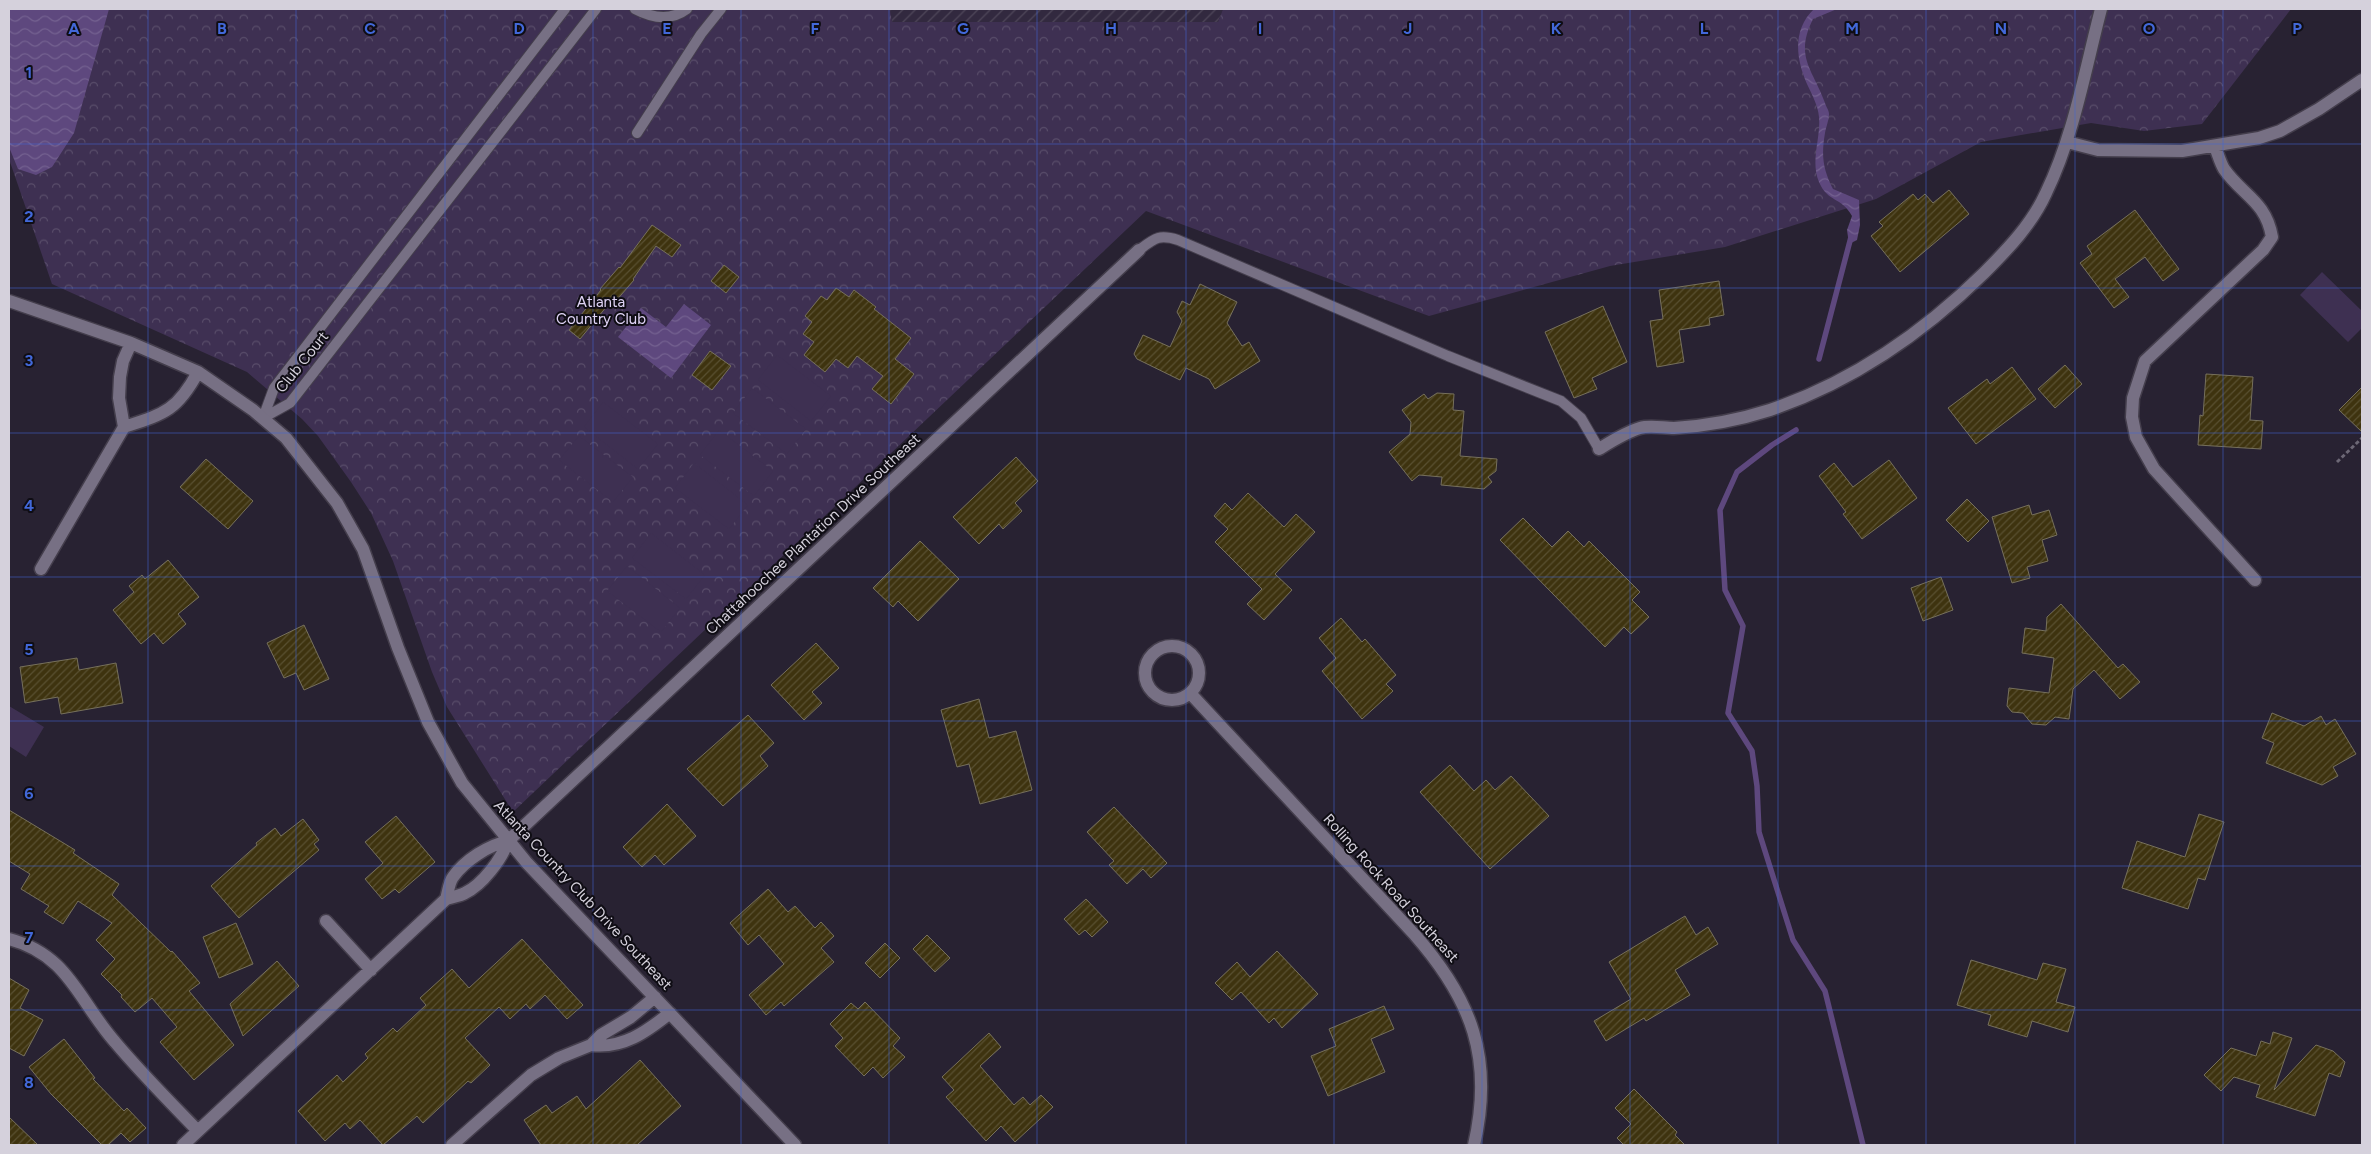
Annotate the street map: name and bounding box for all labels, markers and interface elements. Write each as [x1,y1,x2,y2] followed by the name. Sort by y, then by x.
[68,19,80,38] text: A
[217,19,227,38] text: B
[364,19,376,38] text: C
[513,19,525,38] text: D
[662,19,672,38] text: E
[811,19,820,38] text: F
[957,19,969,38] text: G
[1105,19,1117,38] text: H
[1258,19,1262,38] text: I
[1404,19,1412,38] text: J
[1551,19,1562,38] text: K
[1700,19,1709,38] text: L
[1845,19,1859,38] text: M
[1995,19,2007,38] text: N
[2143,19,2156,38] text: O
[2292,19,2302,38] text: P
[26,63,32,82] text: 1
[24,207,34,226] text: 2
[556,293,646,328] park label: Atlanta Country Club
[272,327,332,396] street label: Club Court
[25,351,34,370] text: 3
[702,429,924,638] street label: Chattahoochee Plantation Drive Southeast
[24,496,34,515] text: 4
[24,640,34,659] text: 5
[24,784,34,803] text: 6
[490,796,676,994] street label: Atlanta Country Club Drive Southeast
[1320,810,1463,966] street label: Rolling Rock Road Southeast
[25,928,34,947] text: 7
[24,1073,34,1092] text: 8

